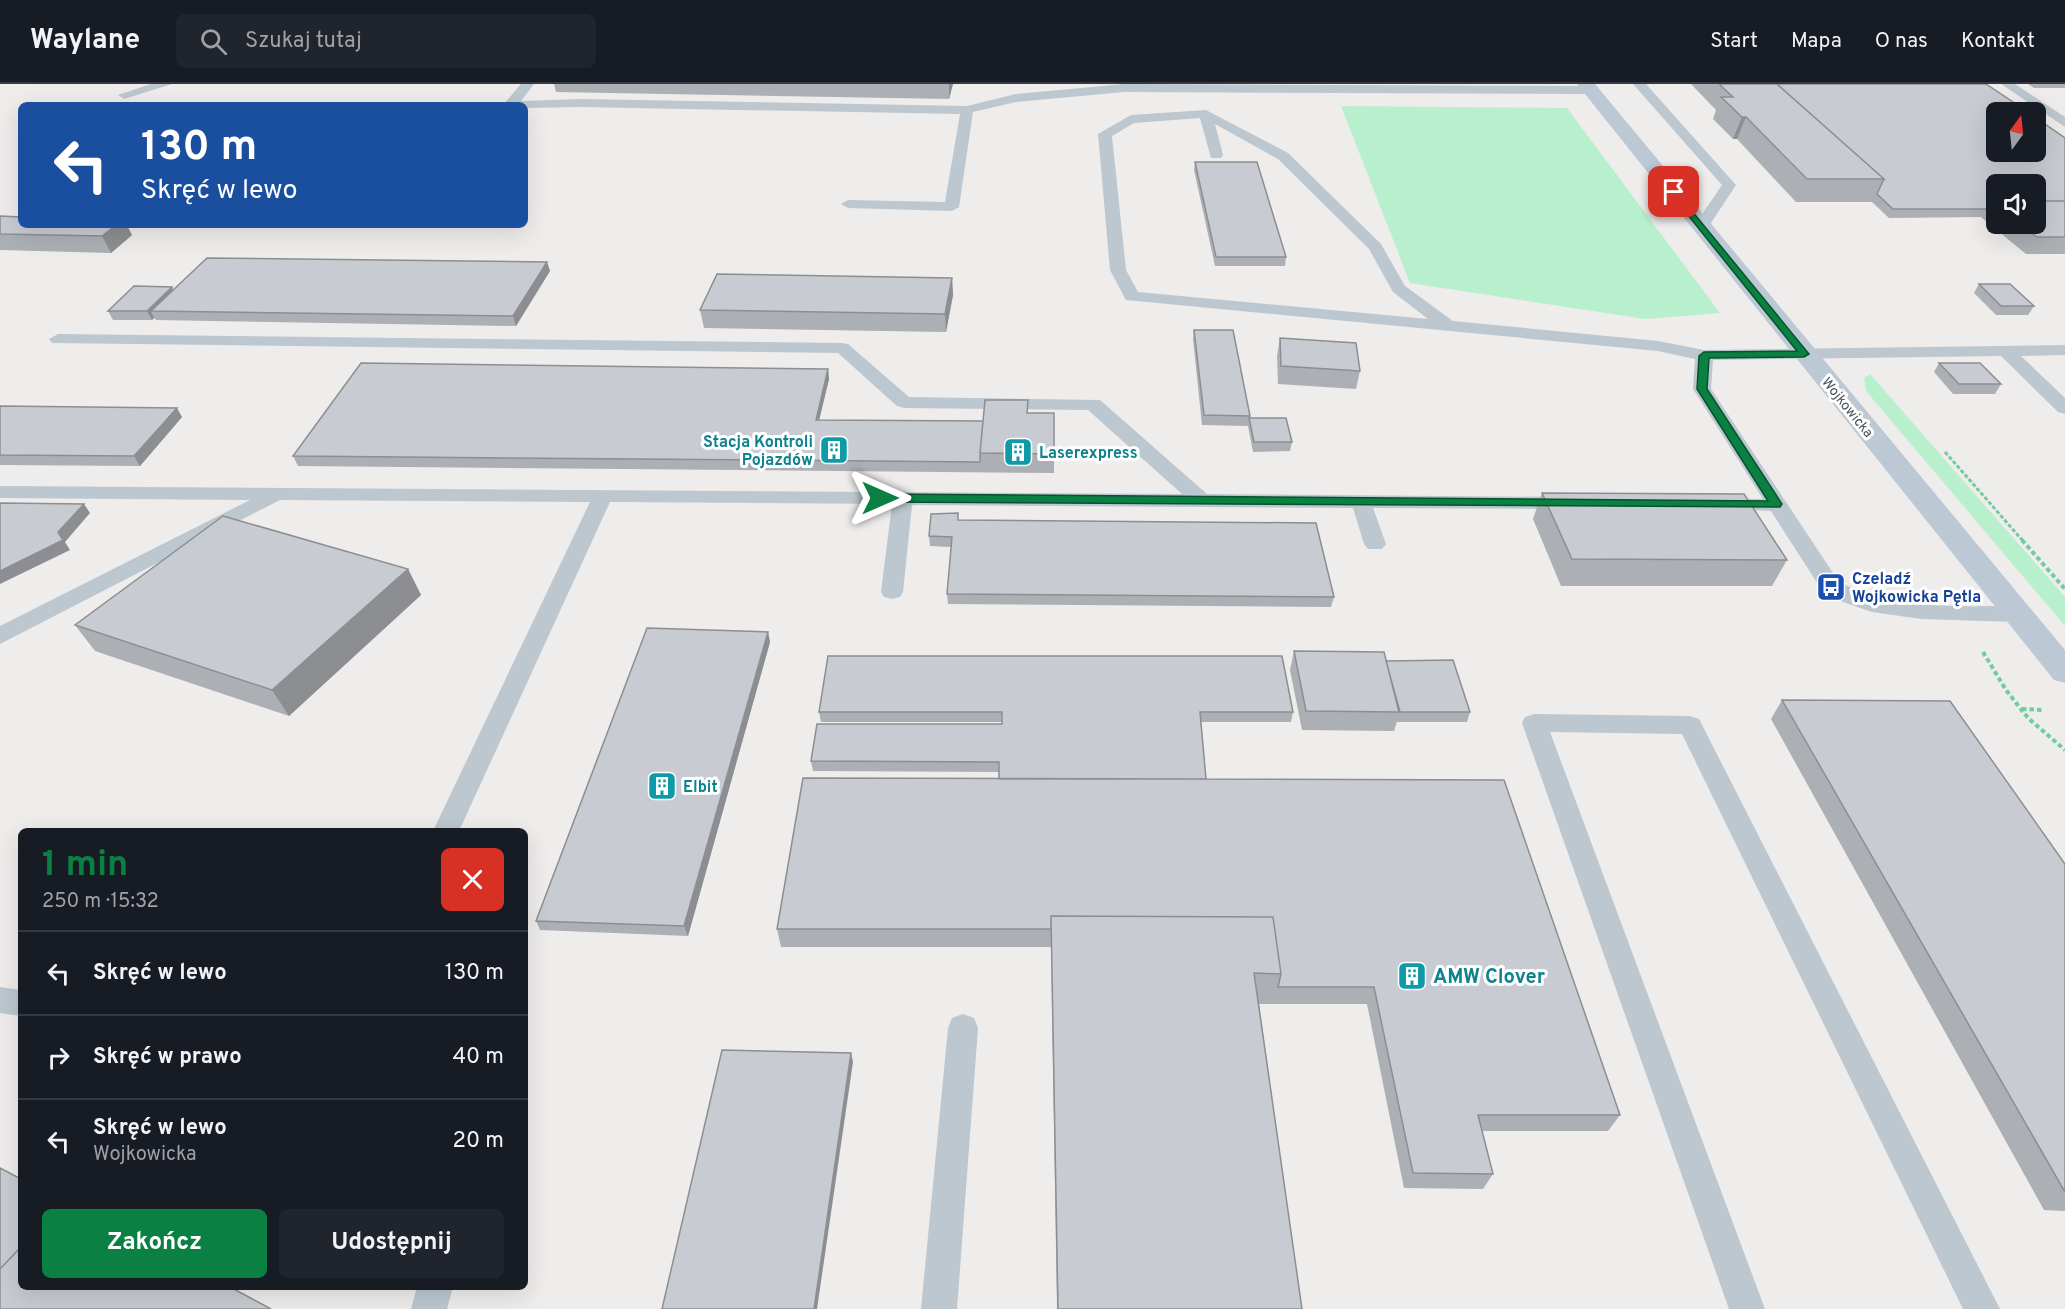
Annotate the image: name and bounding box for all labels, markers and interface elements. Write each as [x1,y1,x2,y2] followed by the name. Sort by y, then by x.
[176,14,596,68] search box
[30,23,140,59] text: Waylane
[197,25,230,58] icon: search
[245,28,362,55] text: Szukaj tutaj
[1710,28,1758,55] text: Start
[1791,28,1842,55] text: Mapa
[1875,28,1928,55] text: O nas
[1961,28,2035,55] text: Kontakt
[1986,102,2046,162] north arrow
[1986,102,2046,234] map controls
[141,122,257,175] text: 130 m
[42,126,120,204] icon: left
[1648,166,1699,217] pin
[141,174,297,208] text: Skręć w lewo
[1986,174,2046,234] button: sound
[1657,175,1690,208] icon: arrive
[1817,374,1876,441] street label: Wojkowicka
[703,433,813,471] place label: Stacja Kontroli Pojazdów
[818,434,850,466] building icon: Stacja Kontroli Pojazdów
[1002,436,1034,468] building icon: Laserexpress
[1039,444,1138,464] place label: Laserexpress
[848,466,912,530] position arrow
[1852,570,1981,608] place label: Czeladź Wojkowicka Pętla
[1815,571,1847,603] bus stop icon: Czeladź Wojkowicka Pętla
[646,770,678,802] building icon: Elbit
[683,778,718,798] place label: Elbit
[42,843,128,889] text: 1 min
[441,848,504,911] button: close
[42,889,159,915] text: 250 m · 15:32
[42,957,75,990] icon: left
[93,960,227,987] text: Skręć w lewo
[445,960,504,987] text: 130 m
[1396,960,1428,992] building icon: AMW Clover
[1433,965,1546,991] place label: AMW Clover
[42,1041,75,1074] icon: right
[93,1044,242,1071] text: Skręć w prawo
[452,1044,504,1071] text: 40 m
[93,1115,227,1142] text: Skręć w lewo
[42,1125,75,1158] icon: left
[453,1128,504,1155] text: 20 m
[93,1142,197,1168] text: Wojkowicka
[42,1209,267,1278] button: Zakończ
[279,1209,504,1278] button: Udostępnij

